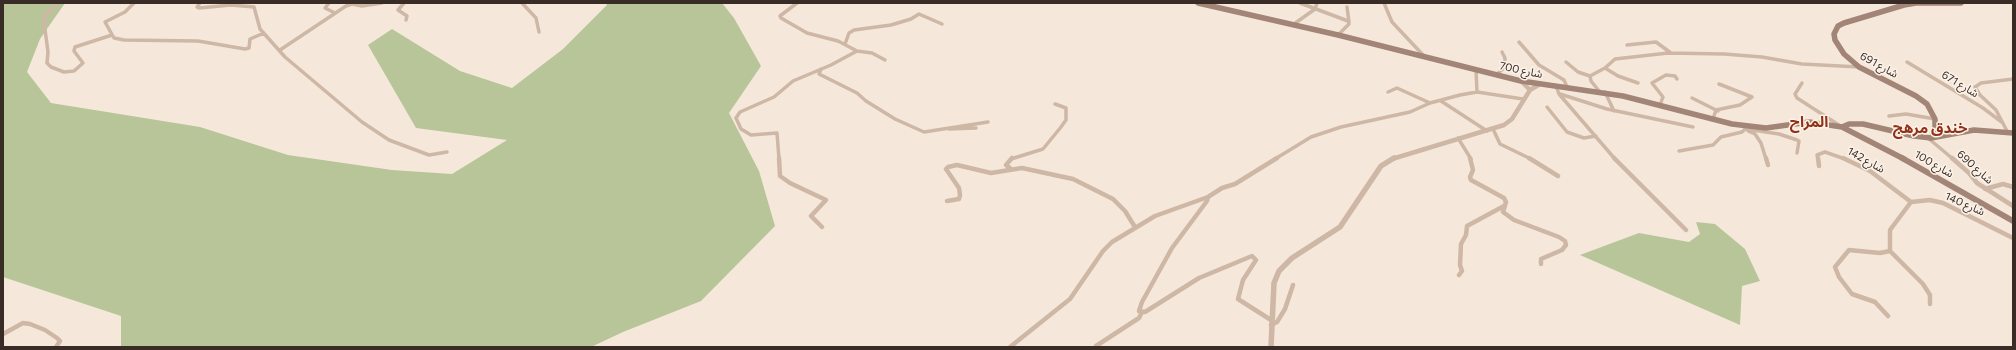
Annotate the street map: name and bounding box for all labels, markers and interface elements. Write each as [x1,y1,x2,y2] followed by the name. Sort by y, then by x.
[1858,49,1900,81] street label: شارع 691
[1498,59,1544,81] street label: شارع 700
[1939,68,1981,100] street label: شارع 671
[1790,113,1828,131] district label: المراح
[1893,119,1967,137] district label: خندق مرهج
[1845,144,1887,176] street label: شارع 142
[1954,147,1996,187] street label: شارع 690
[1912,148,1956,180] street label: شارع 100
[1943,189,1987,219] street label: شارع 140

